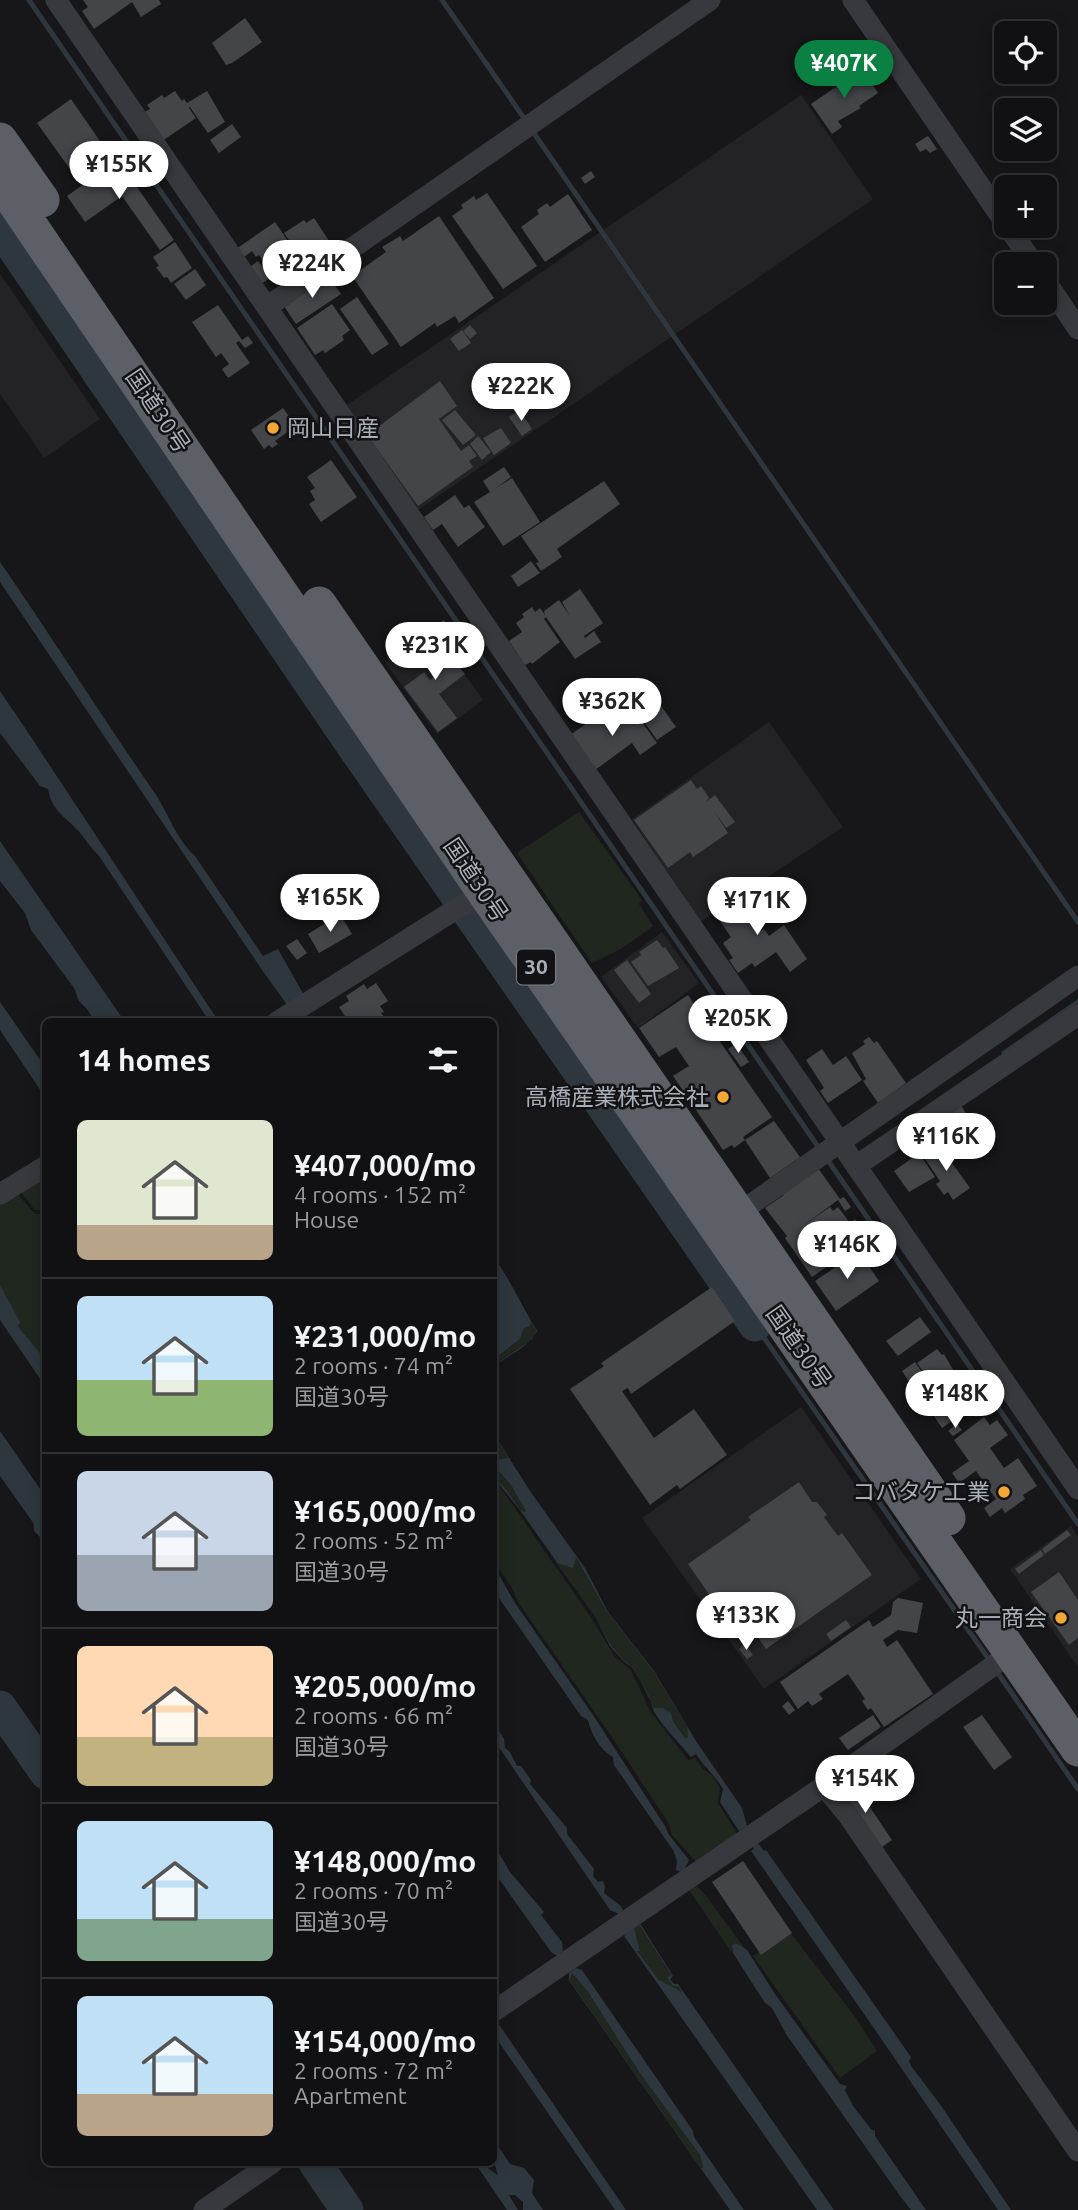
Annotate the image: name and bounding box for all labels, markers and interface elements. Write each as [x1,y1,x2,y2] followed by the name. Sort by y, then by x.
[994,21,1057,315] map controls
[994,21,1057,84] button: locate
[795,41,893,100] pin: ¥407K
[810,50,878,75] text: ¥407K
[994,98,1057,161] button: layers
[70,142,168,201] pin: ¥155K
[85,151,153,176] text: ¥155K
[994,175,1057,238] button: +
[263,240,361,300] pin: ¥224K
[278,250,346,275] text: ¥224K
[994,252,1057,315] button: −
[122,364,195,457] street label: 国道30号
[472,364,570,423] pin: ¥222K
[487,373,555,398] text: ¥222K
[287,415,379,440] place label: 岡山日産
[265,420,281,436] marker: 岡山日産
[386,622,484,682] pin: ¥231K
[401,632,469,657] text: ¥231K
[563,678,661,738] pin: ¥362K
[578,688,646,713] text: ¥362K
[440,833,513,926] street label: 国道30号
[281,874,379,934] pin: ¥165K
[708,878,806,937] pin: ¥171K
[296,884,364,909] text: ¥165K
[723,887,791,912] text: ¥171K
[517,950,555,984] road number: 30
[689,996,787,1055] pin: ¥205K
[704,1005,772,1030] text: ¥205K
[424,1041,462,1079] icon: filters
[77,1043,211,1077] text: 14 homes
[525,1084,709,1109] place label: 高橋産業株式会社
[715,1089,731,1105] marker: 高橋産業株式会社
[897,1114,995,1173] pin: ¥116K
[912,1123,980,1148] text: ¥116K
[133,1148,217,1232] icon: home
[294,1148,476,1182] text: ¥407,000/mo
[294,1182,466,1207] text: 4 rooms · 152 m²
[294,1207,359,1232] text: House
[798,1222,896,1281] pin: ¥146K
[813,1231,881,1256] text: ¥146K
[762,1301,837,1393] street label: 国道30号
[294,1319,476,1353] text: ¥231,000/mo
[133,1324,217,1408] icon: home
[294,1353,453,1378] text: 2 rooms · 74 m²
[906,1370,1004,1430] pin: ¥148K
[921,1380,989,1405] text: ¥148K
[294,1384,389,1409] text: 国道30号
[852,1479,990,1504] place label: コバタケ工業
[996,1484,1012,1500] marker: コバタケ工業
[294,1494,476,1528] text: ¥165,000/mo
[133,1499,217,1583] icon: home
[294,1528,453,1553] text: 2 rooms · 52 m²
[294,1559,389,1584] text: 国道30号
[697,1592,795,1652] pin: ¥133K
[712,1602,780,1627] text: ¥133K
[955,1605,1047,1630] place label: 丸一商会
[1053,1610,1069,1626] marker: 丸一商会
[294,1669,476,1703] text: ¥205,000/mo
[133,1674,217,1758] icon: home
[294,1703,453,1728] text: 2 rooms · 66 m²
[294,1734,389,1759] text: 国道30号
[816,1756,914,1815] pin: ¥154K
[831,1765,899,1790] text: ¥154K
[294,1844,476,1878] text: ¥148,000/mo
[133,1849,217,1933] icon: home
[294,1878,453,1903] text: 2 rooms · 70 m²
[294,1909,389,1934] text: 国道30号
[133,2024,217,2108] icon: home
[294,2024,476,2058] text: ¥154,000/mo
[294,2058,453,2083] text: 2 rooms · 72 m²
[294,2083,407,2108] text: Apartment

